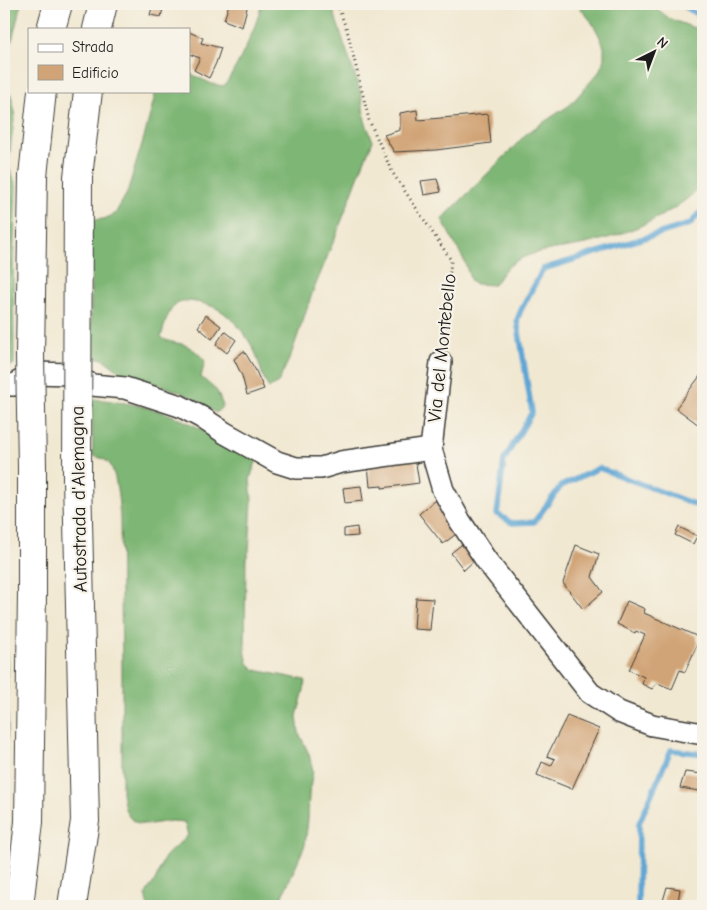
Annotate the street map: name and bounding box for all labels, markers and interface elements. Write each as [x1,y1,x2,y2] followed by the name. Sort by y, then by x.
[28,28,190,92] legend
[630,28,680,78] north arrow
[653,33,671,52] text: N
[72,38,114,56] text: Strada
[72,64,119,82] text: Edificio
[423,272,461,424] street label: Via del Montebello
[66,406,92,592] street label: Autostrada d'Alemagna

